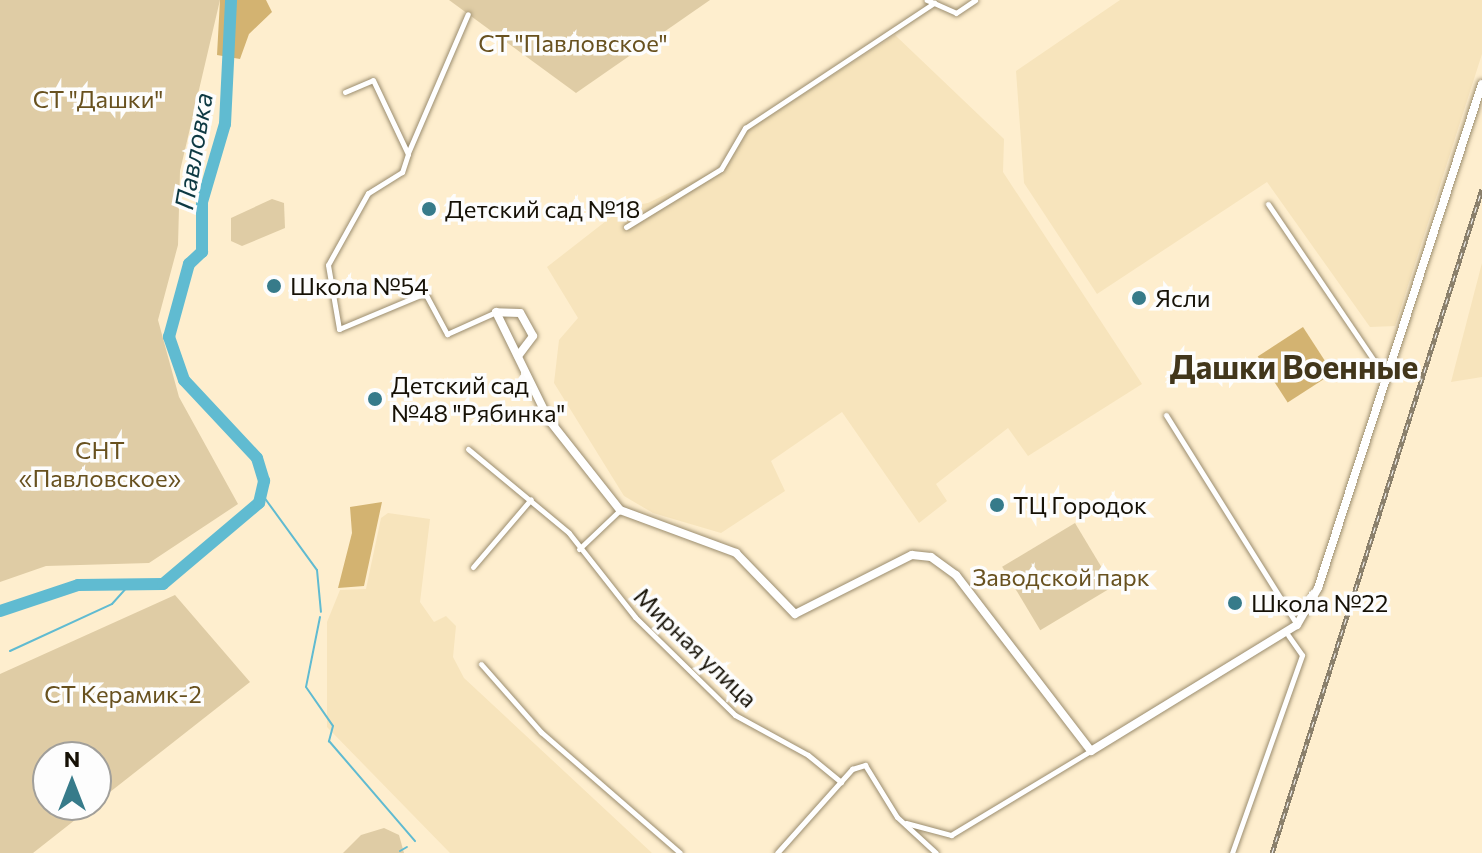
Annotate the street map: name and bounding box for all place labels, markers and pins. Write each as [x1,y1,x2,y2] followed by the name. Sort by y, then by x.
[445,195,640,223] place label: Детский сад №18
[420,200,438,218] marker: Детский сад №18
[290,272,429,300] place label: Школа №54
[265,277,283,295] marker: Школа №54
[1155,284,1211,312] place label: Ясли
[1130,289,1148,307] marker: Ясли
[391,371,565,427] place label: Детский сад №48 "Рябинка"
[366,390,384,408] marker: Детский сад №48 "Рябинка"
[1013,491,1147,519] place label: ТЦ Городок
[988,496,1006,514] marker: ТЦ Городок
[1251,589,1388,617] place label: Школа №22
[1226,594,1244,612] marker: Школа №22

